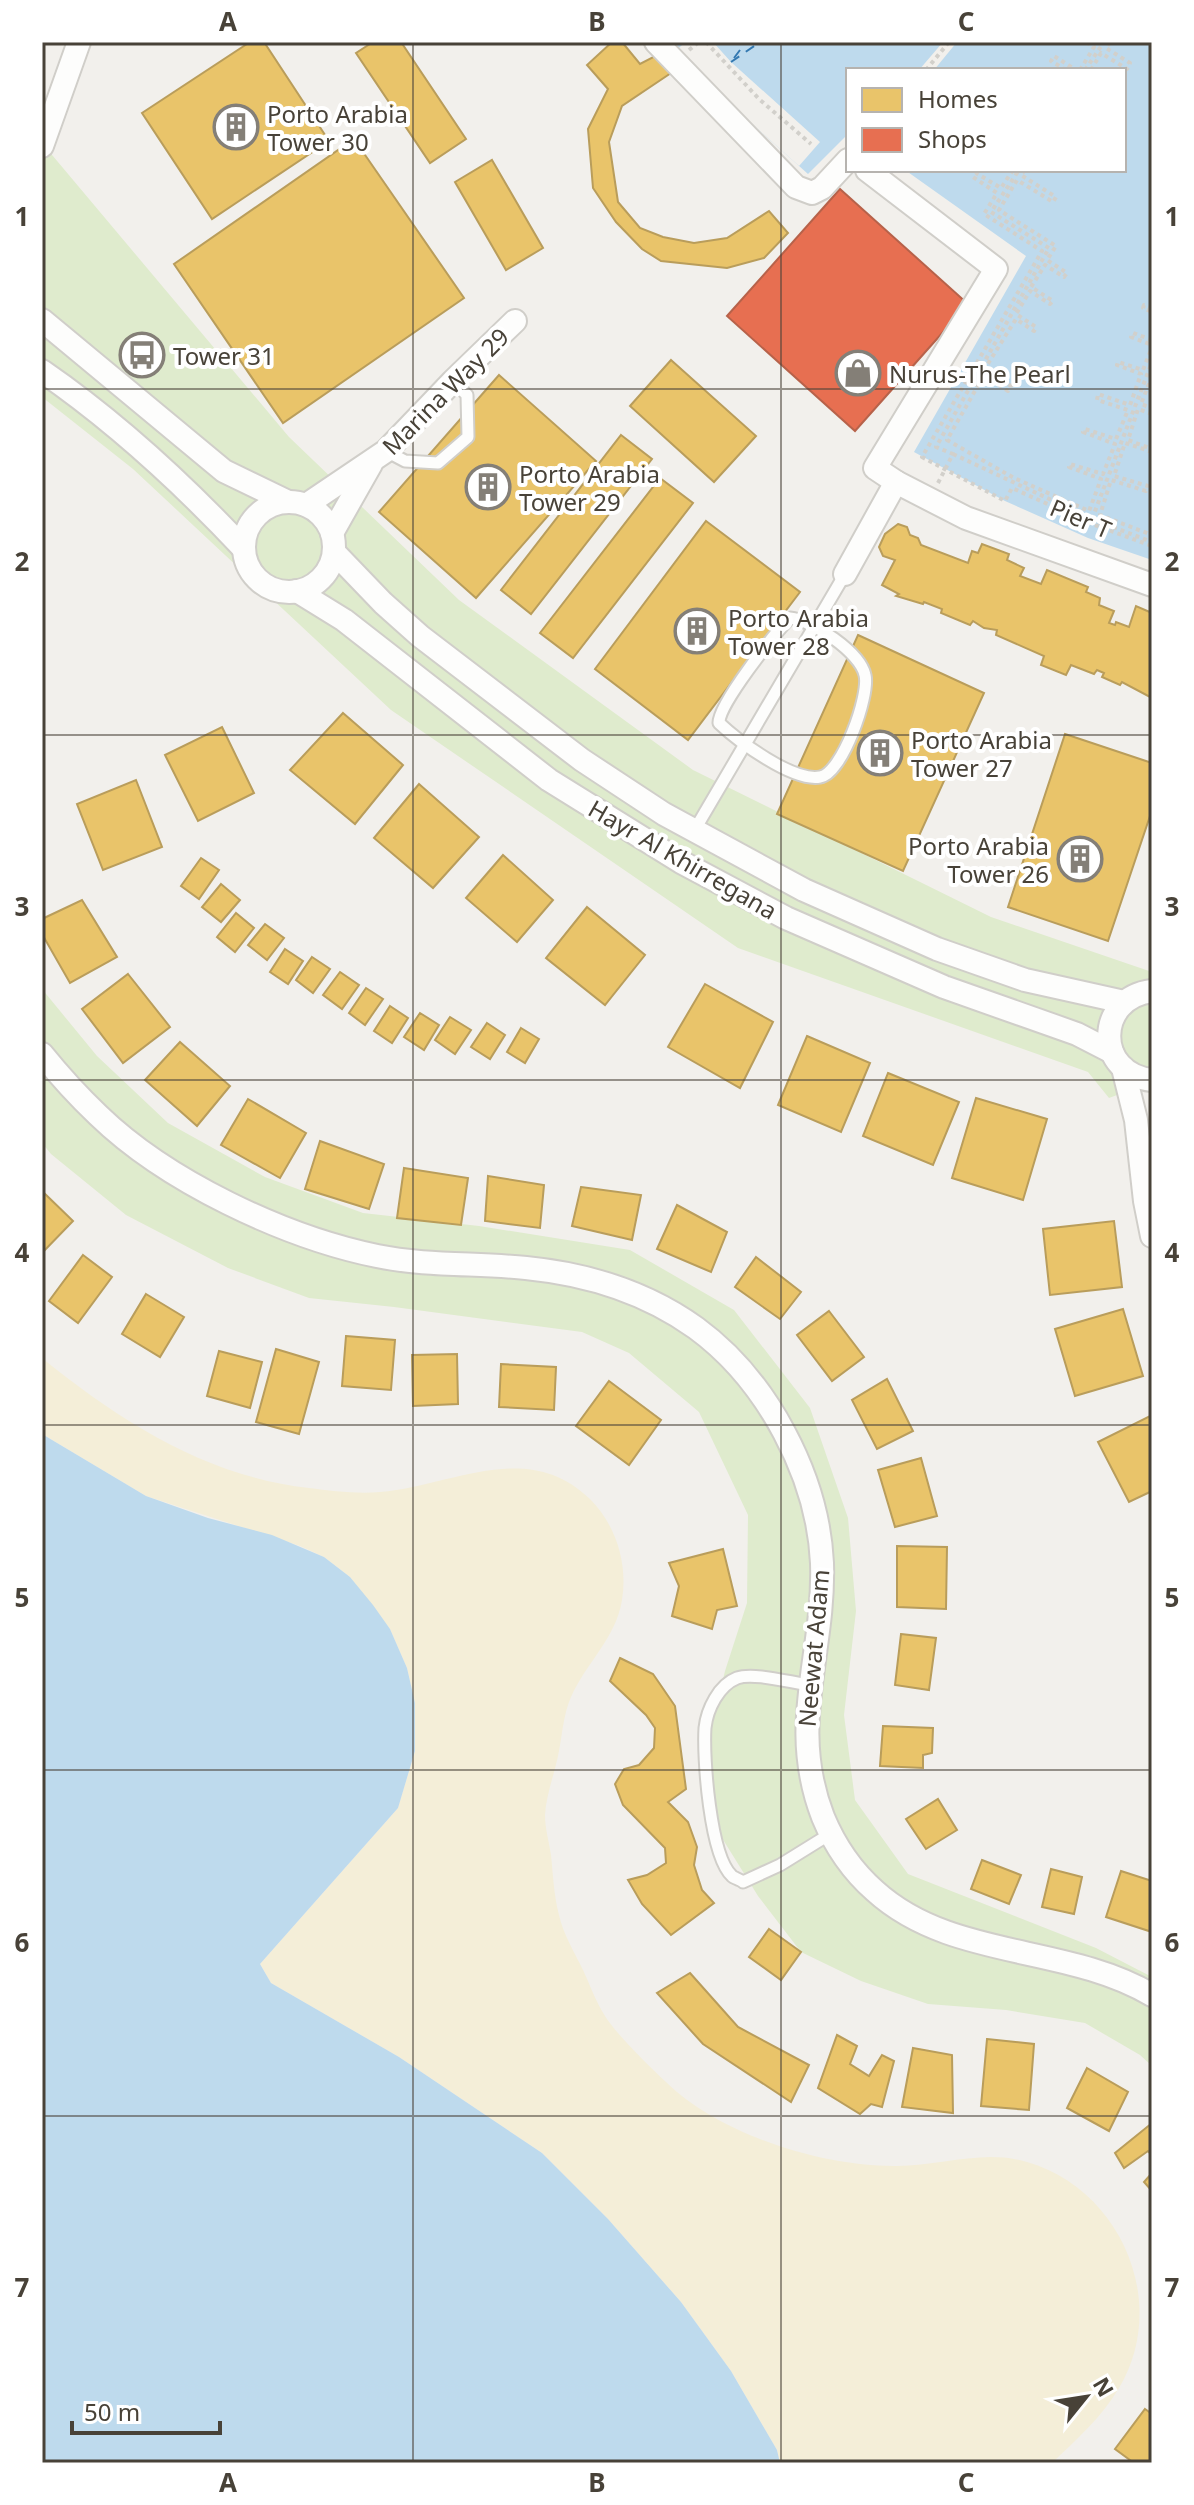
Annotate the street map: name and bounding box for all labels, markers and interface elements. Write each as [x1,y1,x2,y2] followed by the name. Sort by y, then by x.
[219,3,237,39] text: A
[588,3,606,39] text: B
[958,3,974,39] text: C
[846,68,1126,172] legend
[918,82,998,115] text: Homes
[267,97,408,158] place label: Porto Arabia Tower 30
[212,103,260,151] building icon: Porto Arabia Tower 30
[918,122,987,155] text: Shops
[15,198,29,234] text: 1
[1165,198,1179,234] text: 1
[374,320,516,462] street label: Marina Way 29
[118,331,166,379] bus stop icon: Tower 31
[173,339,275,372] place label: Tower 31
[834,349,882,397] shop icon: Nurus-The Pearl
[889,357,1071,390] place label: Nurus-The Pearl
[519,457,660,518] place label: Porto Arabia Tower 29
[464,463,512,511] building icon: Porto Arabia Tower 29
[1045,490,1117,546] street label: Pier T
[15,543,30,579] text: 2
[1165,543,1180,579] text: 2
[728,601,869,662] place label: Porto Arabia Tower 28
[673,607,721,655] building icon: Porto Arabia Tower 28
[911,723,1052,784] place label: Porto Arabia Tower 27
[856,729,904,777] building icon: Porto Arabia Tower 27
[583,792,783,926] street label: Hayr Al Khirregana
[908,829,1049,890] place label: Porto Arabia Tower 26
[1056,835,1104,883] building icon: Porto Arabia Tower 26
[15,888,29,924] text: 3
[1165,888,1179,924] text: 3
[15,1234,30,1270] text: 4
[1165,1234,1180,1270] text: 4
[790,1568,836,1728] street label: Neewat Adam
[15,1579,29,1615] text: 5
[1165,1579,1179,1615] text: 5
[15,1924,30,1960] text: 6
[1165,1924,1180,1960] text: 6
[15,2269,30,2305] text: 7
[1165,2269,1180,2305] text: 7
[1046,2357,1126,2437] north arrow
[1087,2371,1122,2402] text: N
[72,2385,220,2435] scale bar
[84,2395,140,2428] text: 50 m
[219,2464,237,2500] text: A
[588,2464,606,2500] text: B
[958,2464,974,2500] text: C

